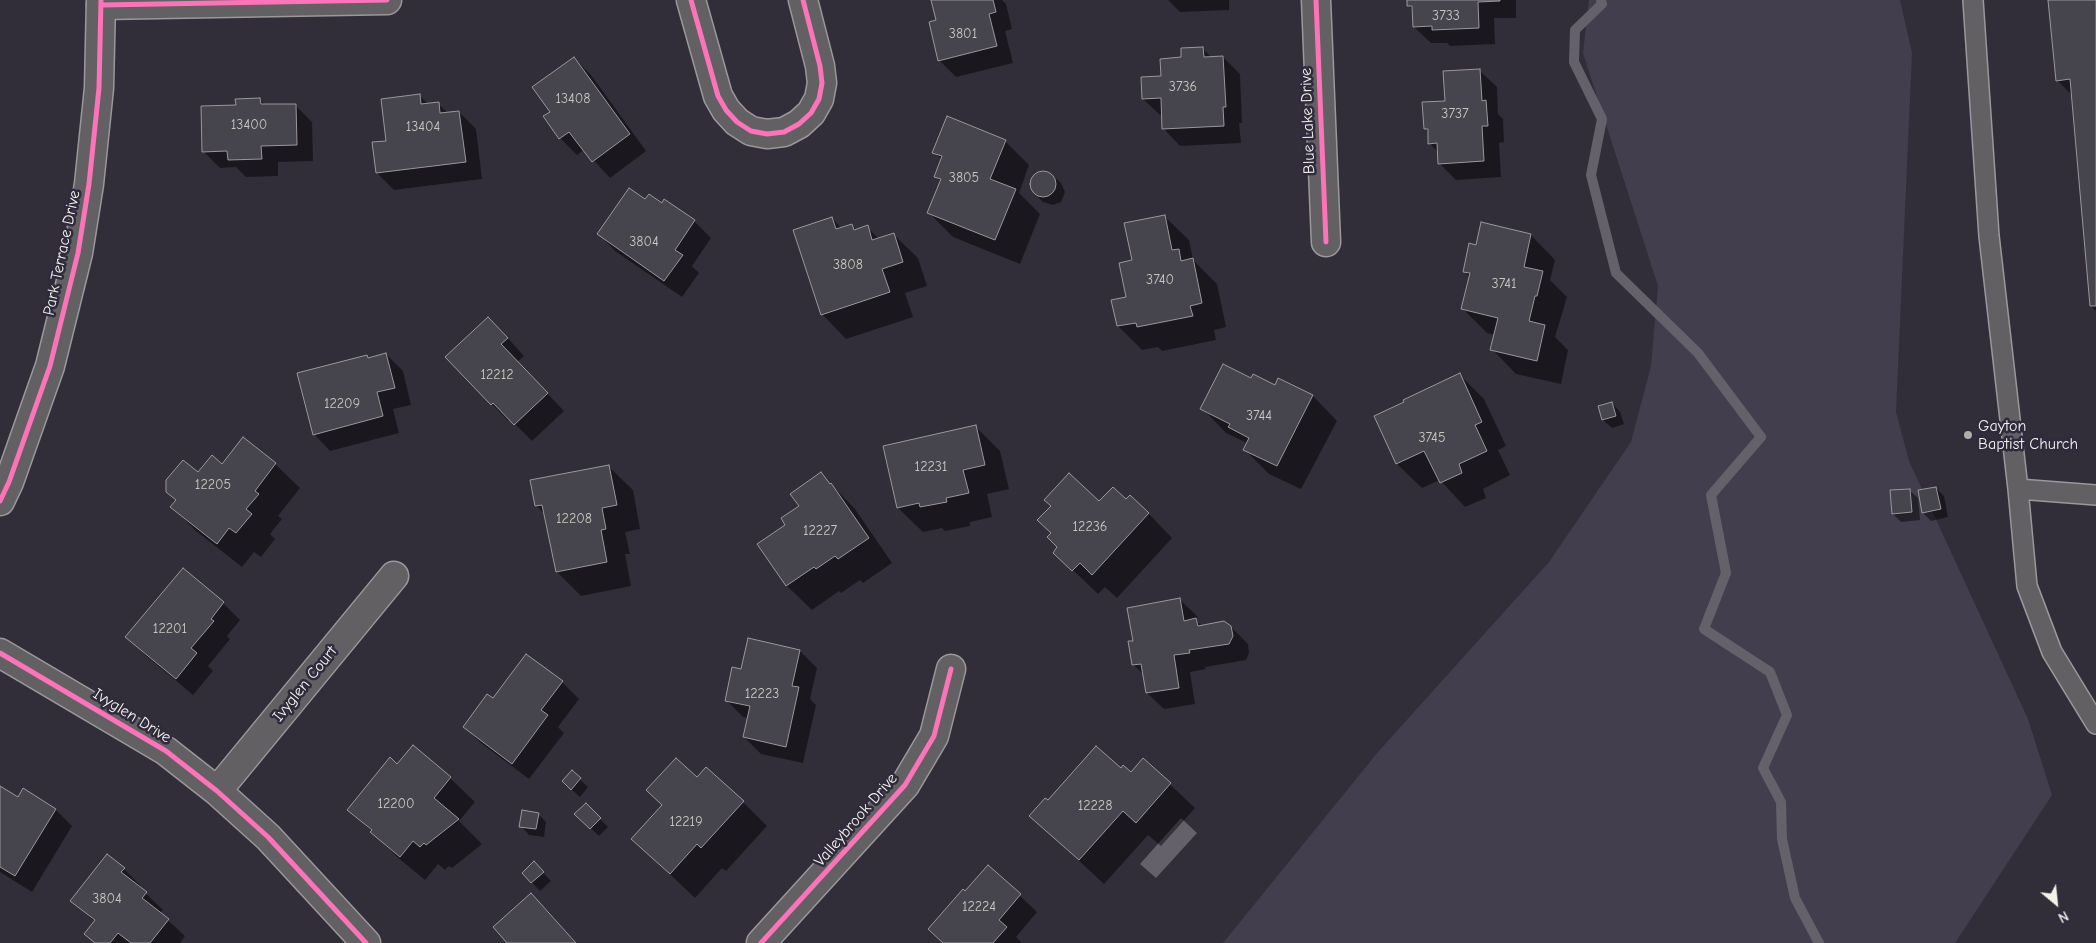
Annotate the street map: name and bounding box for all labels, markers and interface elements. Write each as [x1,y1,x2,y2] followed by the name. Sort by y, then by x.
[1432,8,1460,24] house number: 3733
[949,26,977,42] house number: 3801
[1297,68,1319,174] street label: Blue Lake Drive
[1169,79,1197,95] house number: 3736
[555,91,591,107] house number: 13408
[1441,106,1469,122] house number: 3737
[231,117,267,133] house number: 13400
[406,119,440,135] house number: 13404
[949,170,979,186] house number: 3805
[39,189,85,317] street label: Park Terrace Drive
[629,234,659,250] house number: 3804
[833,257,863,273] house number: 3808
[1146,272,1174,288] house number: 3740
[1492,276,1516,292] house number: 3741
[480,367,514,383] house number: 12212
[324,396,360,412] house number: 12209
[1246,408,1272,424] house number: 3744
[1978,416,2078,454] place label: Gayton Baptist Church
[1962,429,1974,441] marker: Gayton Baptist Church
[1419,430,1445,446] house number: 3745
[915,459,947,475] house number: 12231
[195,477,231,493] house number: 12205
[556,511,592,527] house number: 12208
[1073,519,1107,535] house number: 12236
[803,523,837,539] house number: 12227
[153,621,187,637] house number: 12201
[269,642,341,726] street label: Ivyglen Court
[89,684,175,748] street label: Ivyglen Drive
[745,686,779,702] house number: 12223
[810,769,902,871] street label: Valleybrook Drive
[377,796,415,812] house number: 12200
[1078,798,1112,814] house number: 12228
[669,814,703,830] house number: 12219
[2031,878,2081,928] north arrow
[92,891,122,907] house number: 3804
[962,899,996,915] house number: 12224
[2055,907,2071,926] text: N

